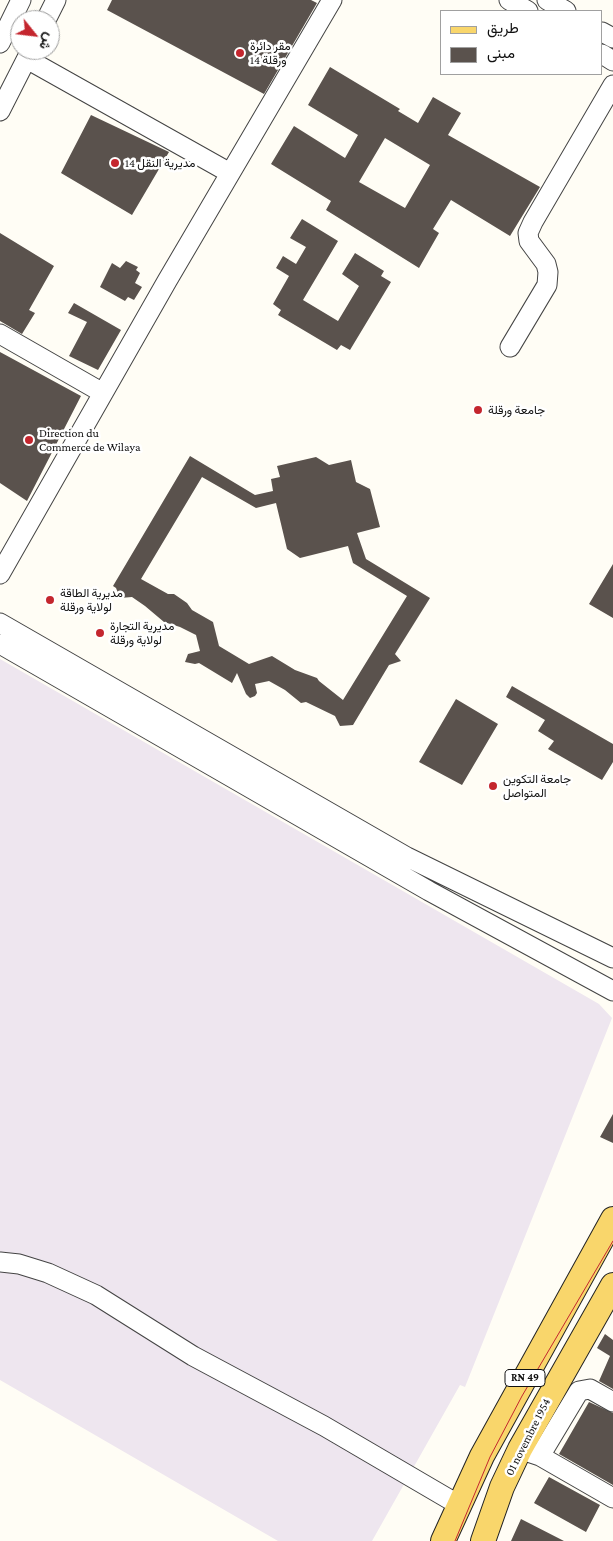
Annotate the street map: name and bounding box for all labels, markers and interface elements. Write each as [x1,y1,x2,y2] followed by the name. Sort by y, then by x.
[10,10,60,60] north arrow
[440,10,603,75] legend
[487,20,519,36] text: طريق
[36,31,58,53] text: ش
[250,39,291,67] place label: مقر دائرة ورقلة 14
[487,45,515,61] text: مبنى
[234,47,246,59] marker: مقر دائرة ورقلة 14
[125,156,195,170] place label: مديرية النقل 14
[109,157,121,169] marker: مديرية النقل 14
[488,403,545,417] place label: جامعة ورقلة
[472,404,484,416] marker: جامعة ورقلة
[39,426,140,454] place label: Direction du Commerce de Wilaya
[23,434,35,446] marker: Direction du Commerce de Wilaya
[60,586,123,614] place label: مديرية الطاقة لولاية ورقلة
[44,594,56,606] marker: مديرية الطاقة لولاية ورقلة
[110,619,174,647] place label: مديرية التجارة لولاية ورقلة
[94,627,106,639] marker: مديرية التجارة لولاية ورقلة
[503,772,571,800] place label: جامعة التكوين المتواصل
[487,780,499,792] marker: جامعة التكوين المتواصل
[505,1370,545,1386] road number: RN 49
[502,1396,554,1478] street label: 01 novembre 1954

